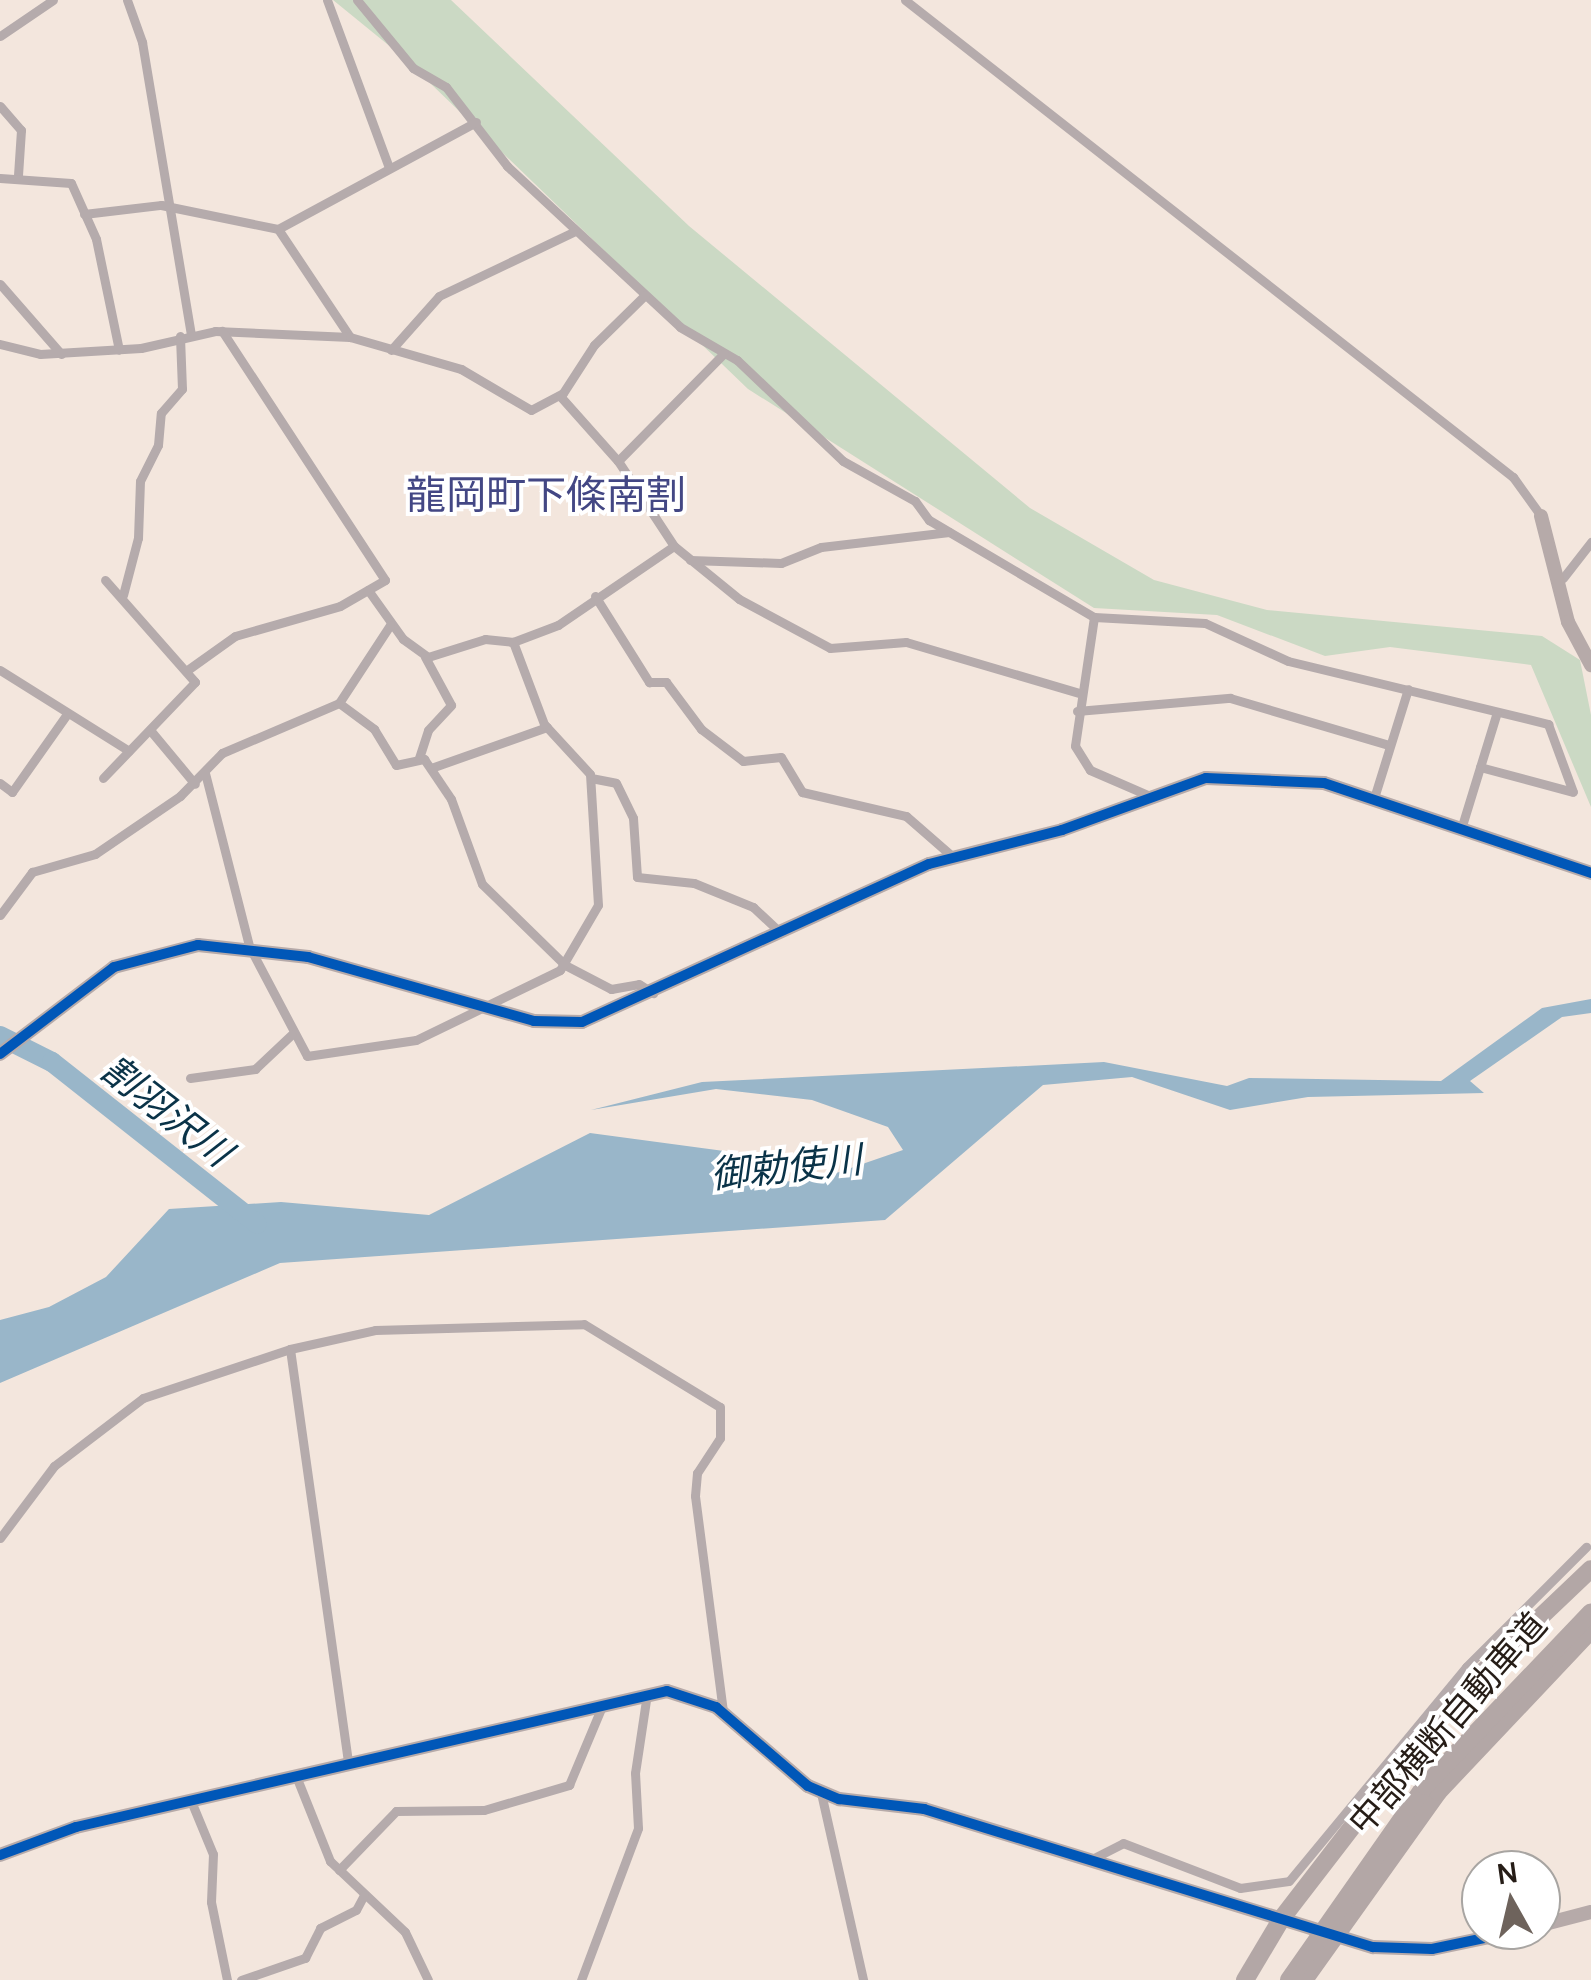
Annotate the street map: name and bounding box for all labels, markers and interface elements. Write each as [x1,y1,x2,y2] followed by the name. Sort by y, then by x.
[406,470,686,518] district label: 龍岡町下條南割
[93,1045,241,1175] water label: 割羽沢川
[708,1135,864,1197] water label: 御勅使川
[1339,1604,1555,1842] street label: 中部横断自動車道
[1461,1850,1561,1950] north arrow
[1494,1852,1520,1892] text: N

